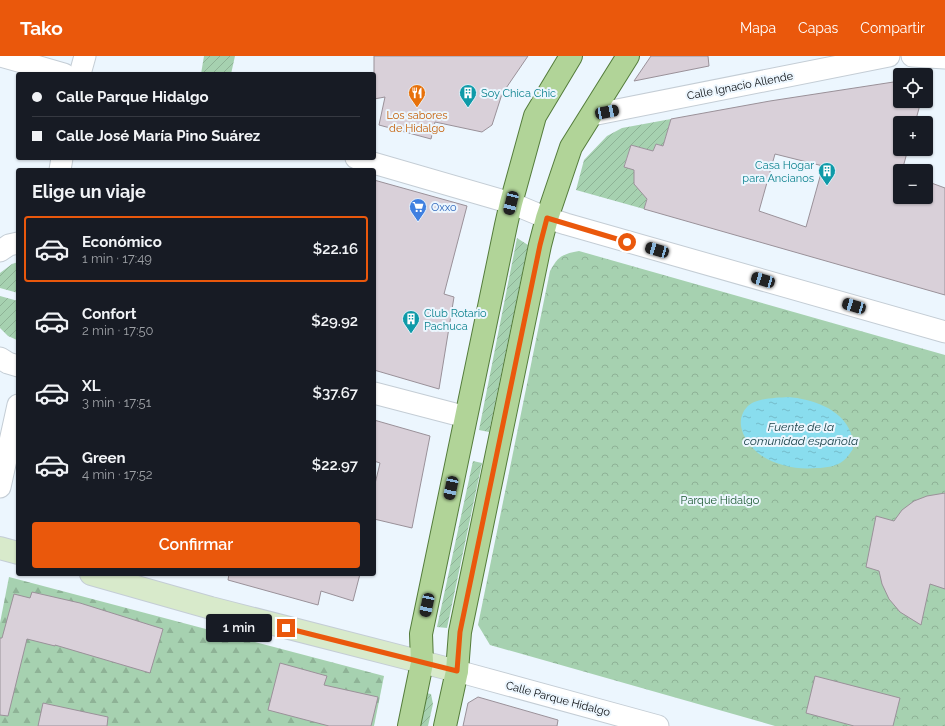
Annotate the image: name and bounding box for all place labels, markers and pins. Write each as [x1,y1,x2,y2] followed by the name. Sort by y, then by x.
[407,83,427,108] restaurant icon: Los sabores de Hidalgo
[458,83,478,108] building icon: Soy Chica Chic
[481,87,556,100] place label: Soy Chica Chic
[386,109,448,135] place label: Los sabores de Hidalgo
[742,159,814,185] place label: Casa Hogar para Ancianos
[817,161,837,186] building icon: Casa Hogar para Ancianos
[408,197,428,222] supermarket icon: Oxxo
[431,201,457,214] place label: Oxxo
[424,307,487,333] place label: Club Rotario Pachuca
[401,309,421,334] building icon: Club Rotario Pachuca

